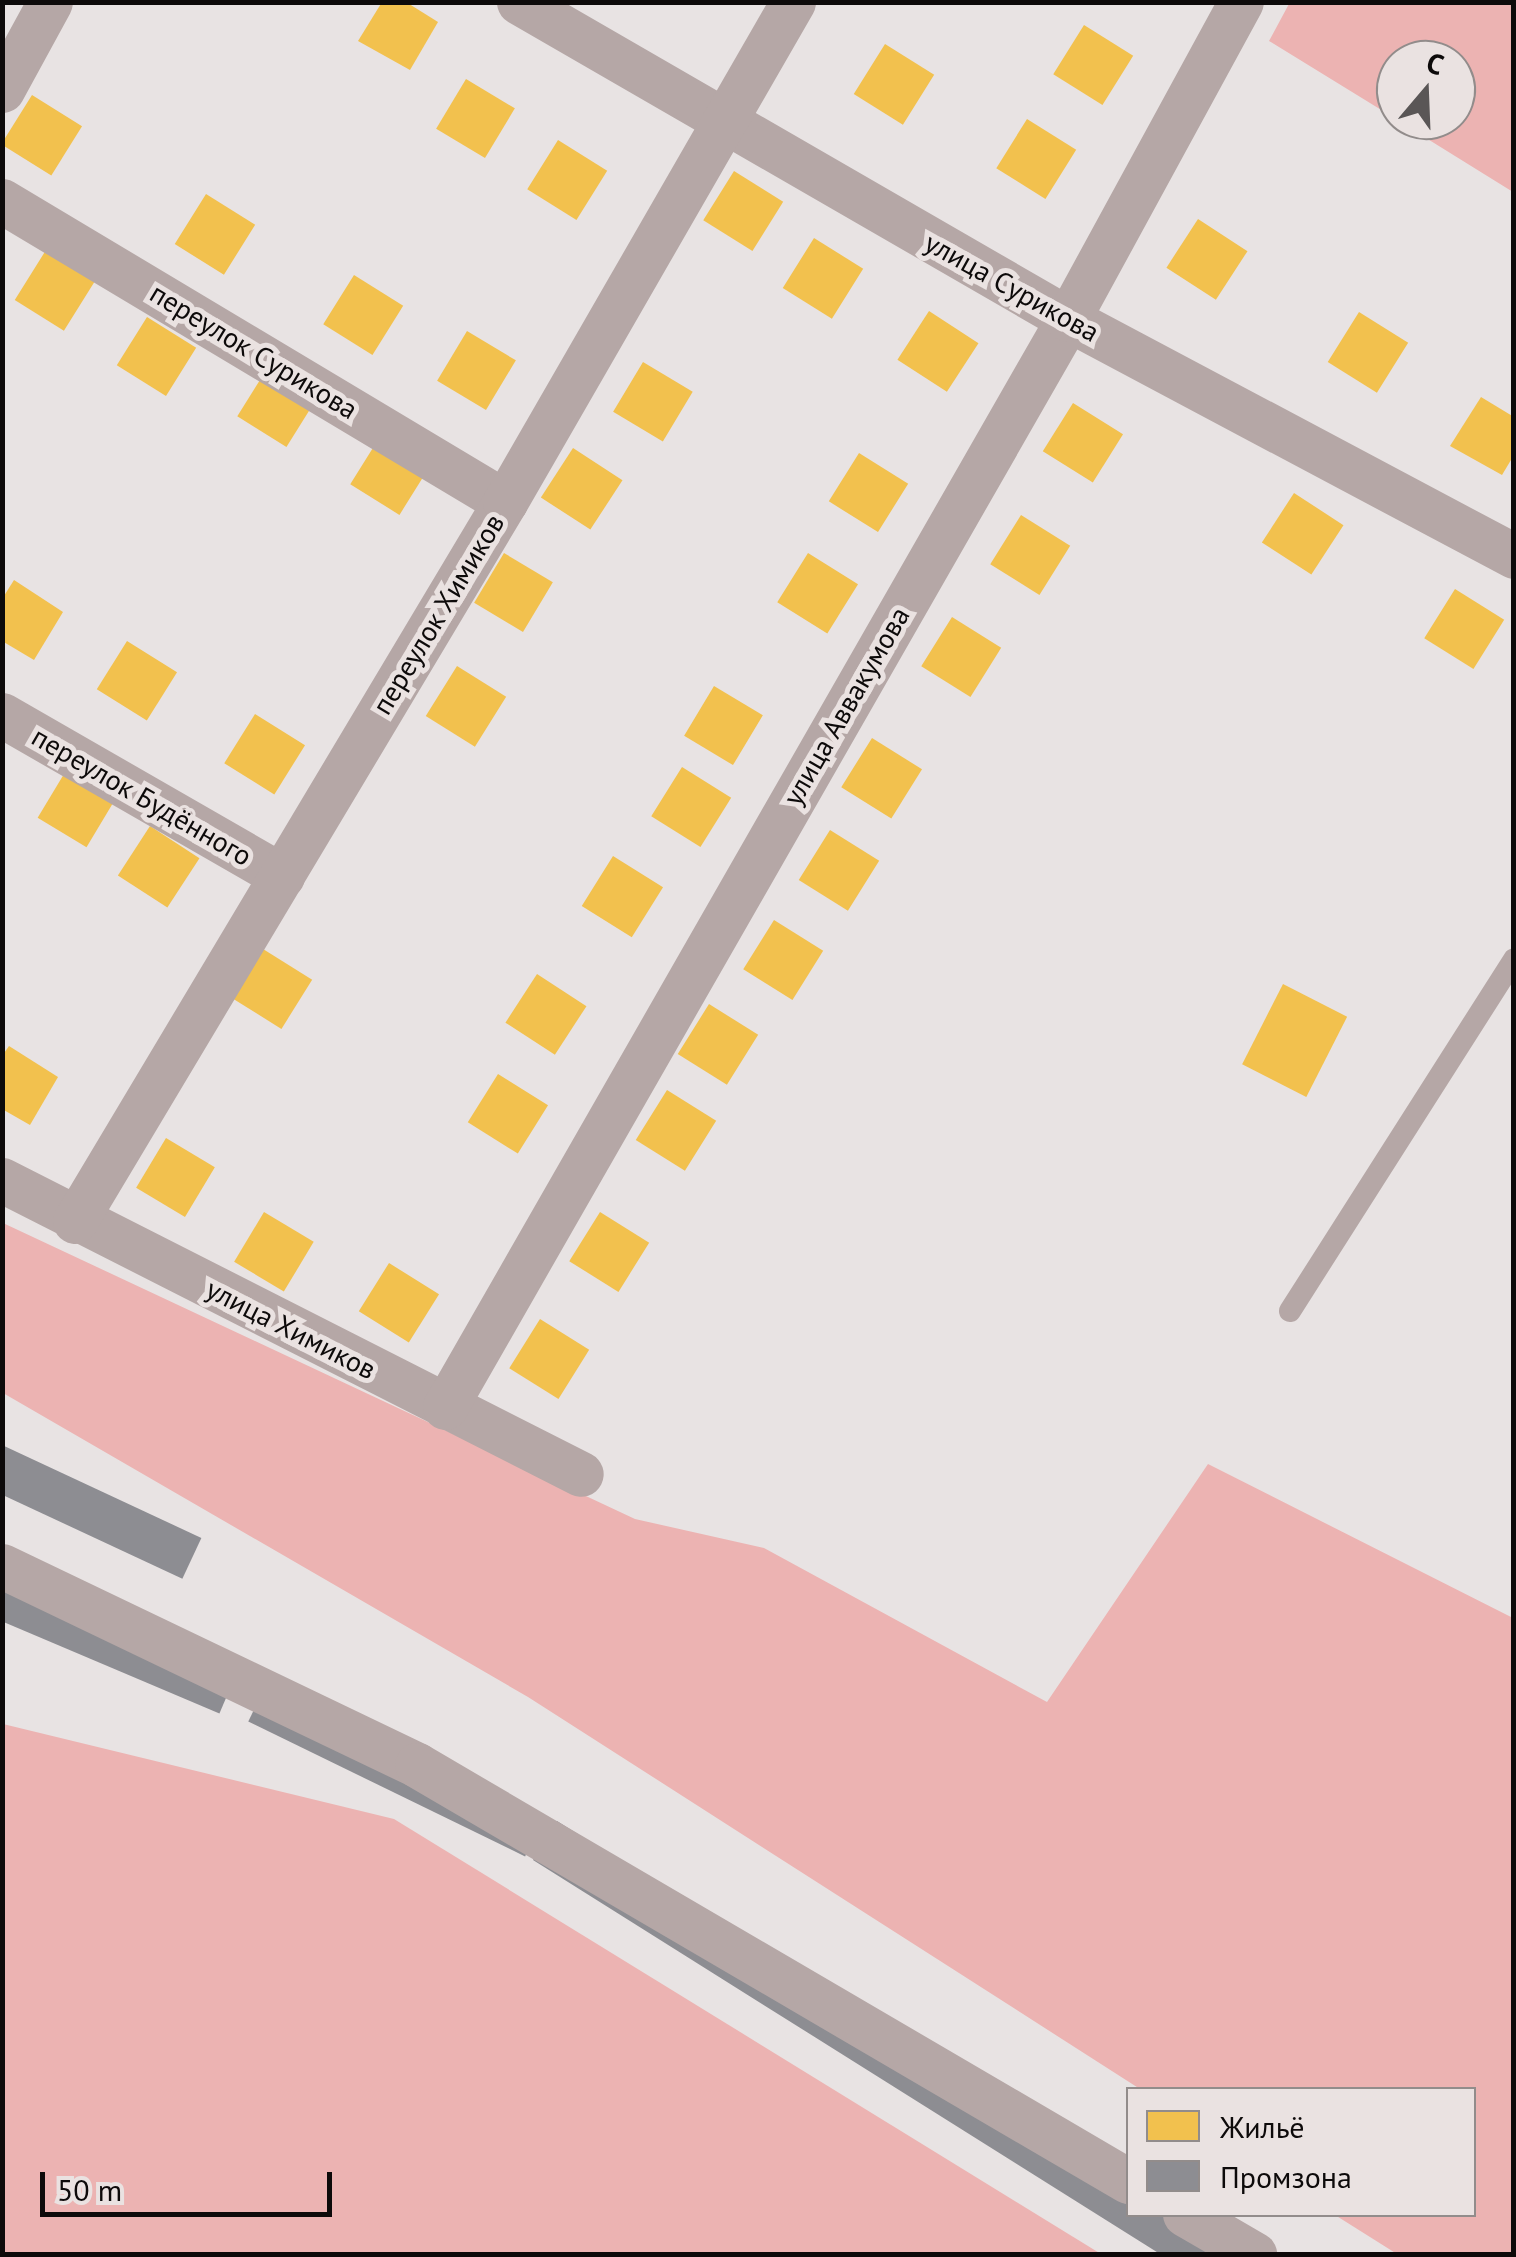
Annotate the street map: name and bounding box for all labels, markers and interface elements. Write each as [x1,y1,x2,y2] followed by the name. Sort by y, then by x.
[1376,40,1476,140] north arrow
[1422,43,1449,83] text: С
[919,225,1105,349] street label: улица Сурикова
[144,276,364,426] street label: переулок Сурикова
[365,507,511,721] street label: переулок Химиков
[775,600,917,812] street label: улица Аввакумова
[26,719,258,873] street label: переулок Будённого
[200,1272,382,1386] street label: улица Химиков
[1126,2087,1476,2217] legend
[1220,2107,1304,2146] text: Жильё
[45,2152,338,2214] scale bar
[1220,2157,1352,2196] text: Промзона
[57,2170,122,2209] text: 50 m

